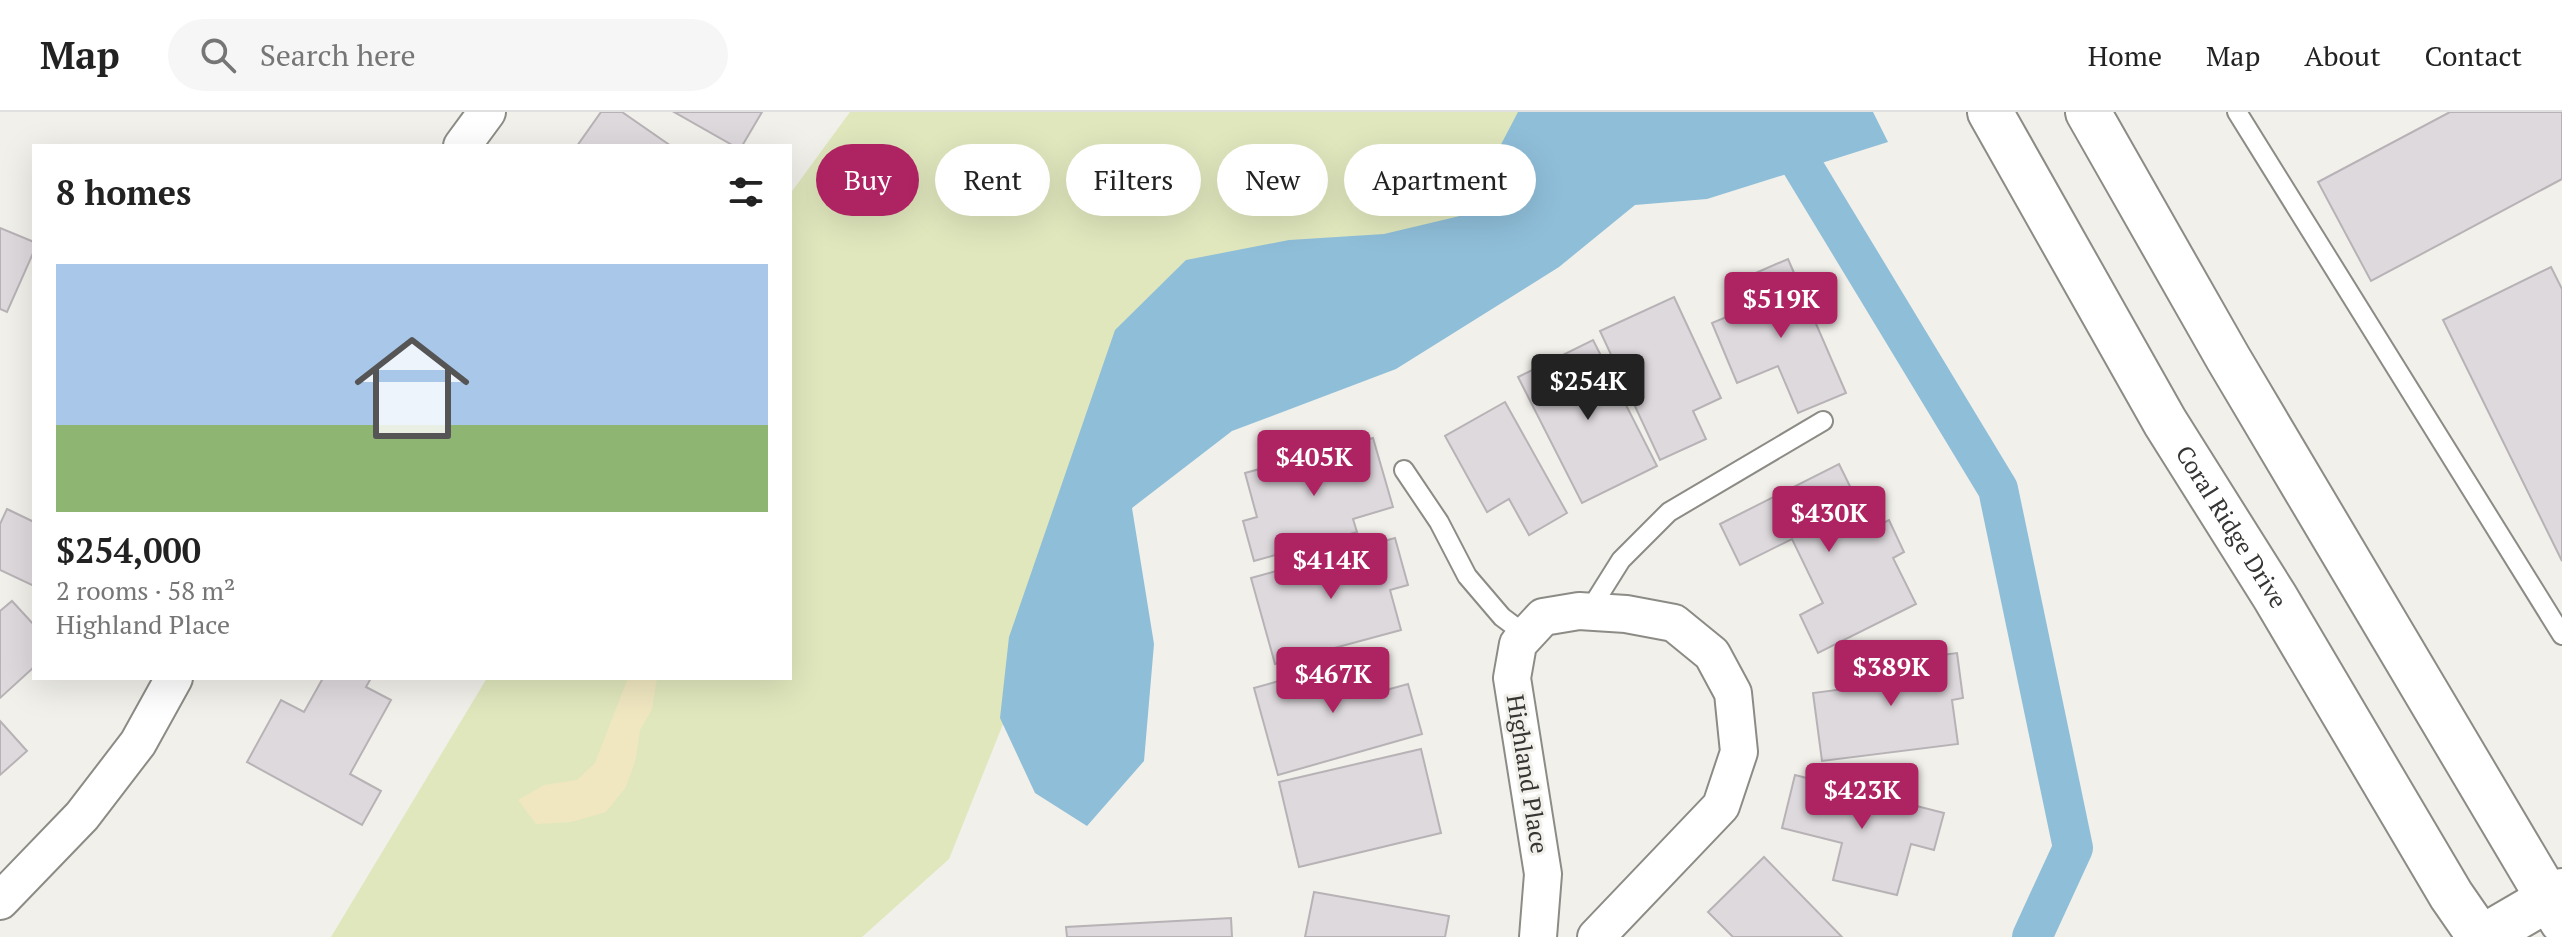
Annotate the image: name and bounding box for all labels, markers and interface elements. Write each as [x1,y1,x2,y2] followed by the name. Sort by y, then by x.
[168,19,728,91] search box
[40,30,120,80] text: Map
[196,33,240,77] icon: search
[260,35,416,75] text: Search here
[2088,37,2162,74] text: Home
[2206,37,2260,74] text: Map
[2304,37,2381,74] text: About
[2425,37,2522,74] text: Contact
[816,144,919,216] chip: Buy
[935,144,1050,216] chip: Rent
[1066,144,1201,216] chip: Filters
[1217,144,1328,216] chip: New
[1344,144,1536,216] chip: Apartment
[56,170,191,215] text: 8 homes
[724,170,768,214] icon: filters
[1725,272,1837,340] pin: $519K
[1742,281,1820,315] text: $519K
[340,316,484,460] icon: home
[1532,354,1644,422] pin: $254K
[1549,363,1627,397] text: $254K
[1258,430,1370,498] pin: $405K
[1275,439,1353,473] text: $405K
[2169,439,2295,614] street label: Coral Ridge Drive
[1773,486,1885,554] pin: $430K
[1790,495,1868,529] text: $430K
[56,528,201,573] text: $254,000
[1275,533,1387,601] pin: $414K
[1292,542,1370,576] text: $414K
[56,573,235,607] text: 2 rooms · 58 m²
[56,607,230,641] text: Highland Place
[1835,640,1947,708] pin: $389K
[1277,647,1389,715] pin: $467K
[1852,649,1930,683] text: $389K
[1294,656,1372,690] text: $467K
[1500,692,1556,856] street label: Highland Place
[1806,763,1918,831] pin: $423K
[1823,772,1901,806] text: $423K

